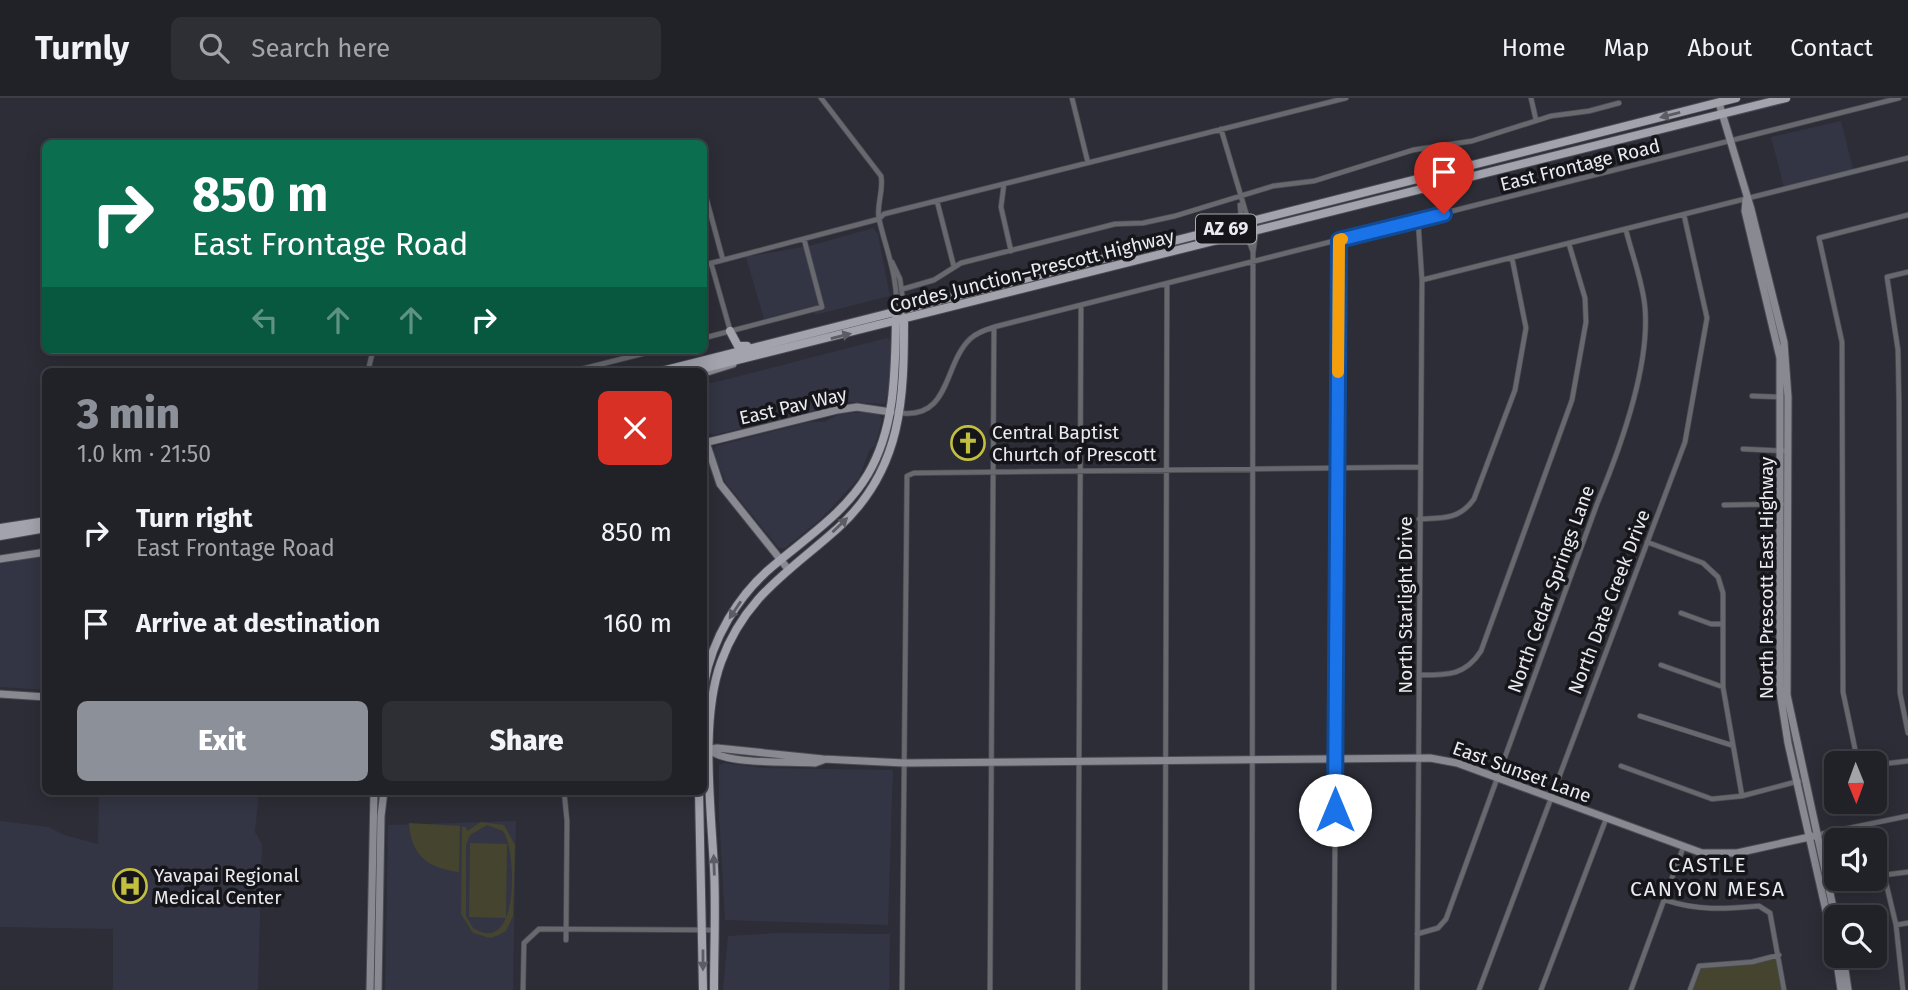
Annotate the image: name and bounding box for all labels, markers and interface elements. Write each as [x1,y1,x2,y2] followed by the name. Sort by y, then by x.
[171,17,661,80] search box
[35,28,129,68] text: Turnly
[195,29,233,67] icon: search
[251,33,390,64] text: Search here
[1502,34,1566,62] text: Home
[1604,34,1650,62] text: Map
[1688,34,1752,62] text: About
[1790,34,1873,62] text: Contact
[1659,110,1681,121] one-way arrow
[1498,134,1662,196] street label: East Frontage Road
[1414,142,1474,214] pin
[1425,153,1463,191] icon: arrive
[192,165,328,224] text: 850 m
[77,168,168,259] icon: right
[1196,214,1256,244] road number: AZ 69
[887,224,1177,318] street label: Cordes Junction–Prescott Highway
[192,225,468,263] text: East Frontage Road
[246,301,284,339] icon: left
[319,301,357,339] icon: ahead
[392,301,430,339] icon: ahead
[465,301,503,339] icon: right
[831,330,853,341] one-way arrow
[737,382,850,430] street label: East Pav Way
[77,389,180,439] text: 3 min
[598,391,672,465] button: close
[992,421,1157,466] place label: Central Baptist Churtch of Prescott
[949,424,987,462] church icon: Central Baptist Churtch of Prescott
[77,440,211,468] text: 1.0 km · 21:50
[1755,456,1778,699] street label: North Prescott East Highway
[1503,482,1599,696] street label: North Cedar Springs Lane
[136,503,253,534] text: Turn right
[1563,506,1655,698] street label: North Date Creek Drive
[77,514,115,552] icon: right
[1394,516,1417,694] street label: North Starlight Drive
[601,517,672,548] text: 850 m
[832,517,849,534] one-way arrow
[136,534,335,562] text: East Frontage Road
[728,601,742,619] one-way arrow
[77,605,115,643] icon: arrive
[136,608,380,639] text: Arrive at destination
[603,608,672,639] text: 160 m
[77,701,368,781] button: Exit
[382,701,672,781] button: Share
[1450,736,1594,808] street label: East Sunset Lane
[1824,751,1886,814] north arrow
[1824,751,1887,968] map controls
[1298,773,1372,847] position arrow
[1824,828,1887,891] button: sound
[1630,852,1786,902] district label: CASTLE CANYON MESA
[708,854,719,876] one-way arrow
[154,864,299,909] place label: Yavapai Regional Medical Center
[111,867,149,905] hospital icon: Yavapai Regional Medical Center
[1824,905,1887,968] button: search
[697,949,709,971] one-way arrow

